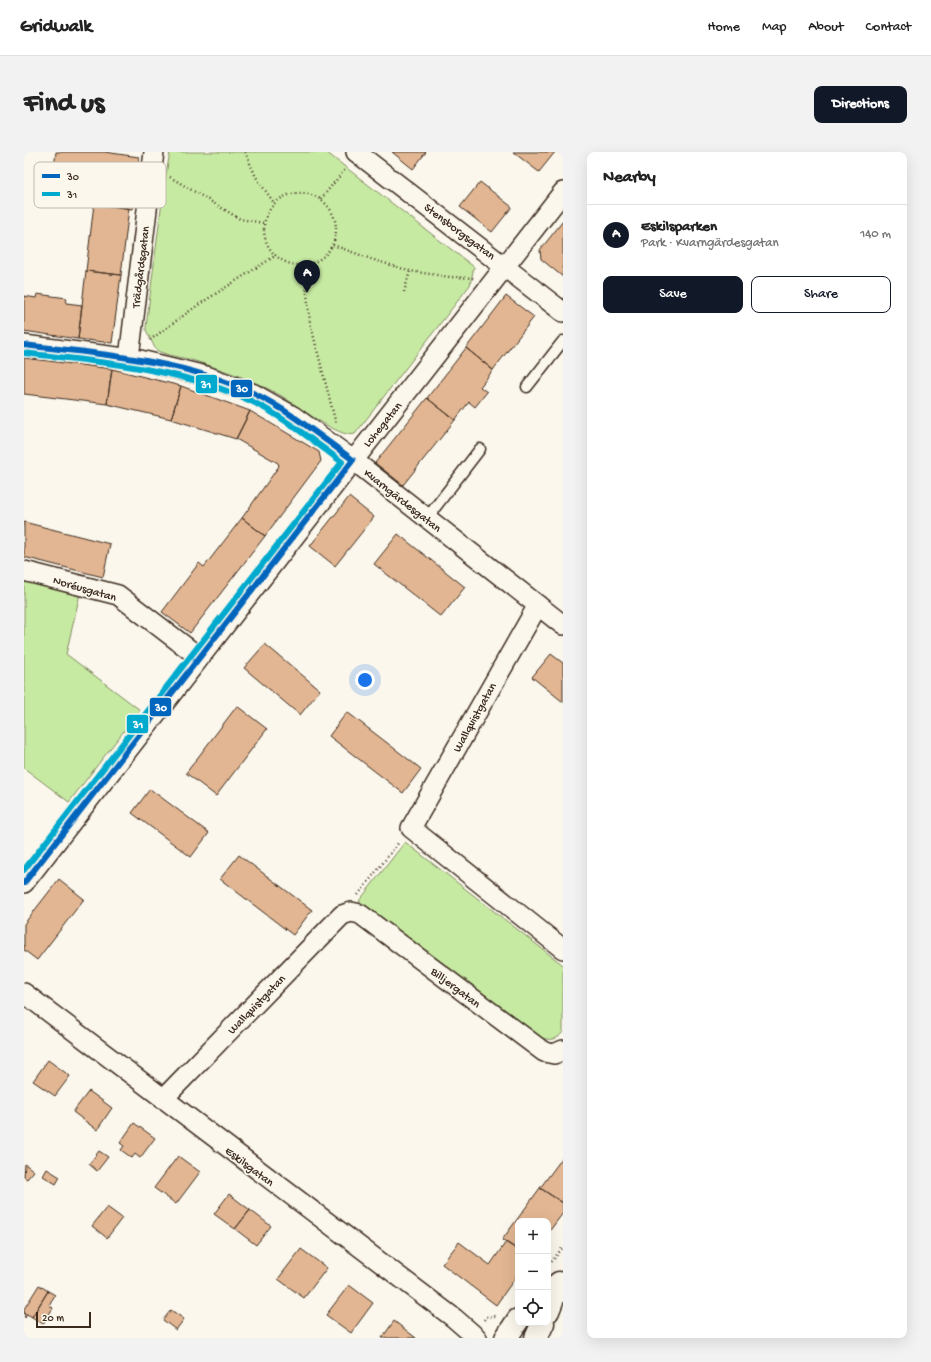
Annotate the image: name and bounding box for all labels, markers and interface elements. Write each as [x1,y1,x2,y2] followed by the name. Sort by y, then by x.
[20,16,92,39] text: Gridwalk
[708,19,740,36] text: Home
[762,19,786,36] text: Map
[808,19,844,36] text: About
[866,19,911,36] text: Contact
[814,86,907,123] button: Directions
[24,88,104,121] text: Find us
[34,162,166,208] legend
[603,168,656,188] text: Nearby
[66,172,79,184] text: 30
[66,190,77,202] text: 31
[420,201,497,264] street label: Stensborgsgatan
[641,218,717,236] text: Eskilsparken
[130,225,154,310] street label: Trädgårdsgatan
[612,227,620,242] text: A
[860,227,891,242] text: 140 m
[641,236,779,251] text: Park · Kvarngärdesgatan
[294,260,320,293] pin: A
[603,276,743,313] button: Save
[751,276,891,313] button: Share
[195,374,218,394] line badge: 31
[230,379,253,398] line badge: 30
[200,380,211,392] text: 31
[235,384,249,396] text: 30
[361,400,406,451] street label: Lohegatan
[360,467,444,536] street label: Kvarngärdesgatan
[51,574,118,606] street label: Noréusgatan
[355,670,375,690] your location
[451,681,501,755] street label: Wallqvistgatan
[149,697,172,717] line badge: 30
[154,703,168,715] text: 30
[126,714,149,734] line badge: 31
[132,720,143,732] text: 31
[426,965,483,1012] street label: Billjergatan
[226,973,290,1038] street label: Wallqvistgatan
[222,1145,276,1191] street label: Eskilsgatan
[515,1218,551,1326] map controls
[515,1218,551,1254] button: +
[515,1254,551,1290] button: −
[515,1290,551,1326] button: locate
[36,1310,91,1329] scale bar
[42,1313,64,1325] text: 20 m

